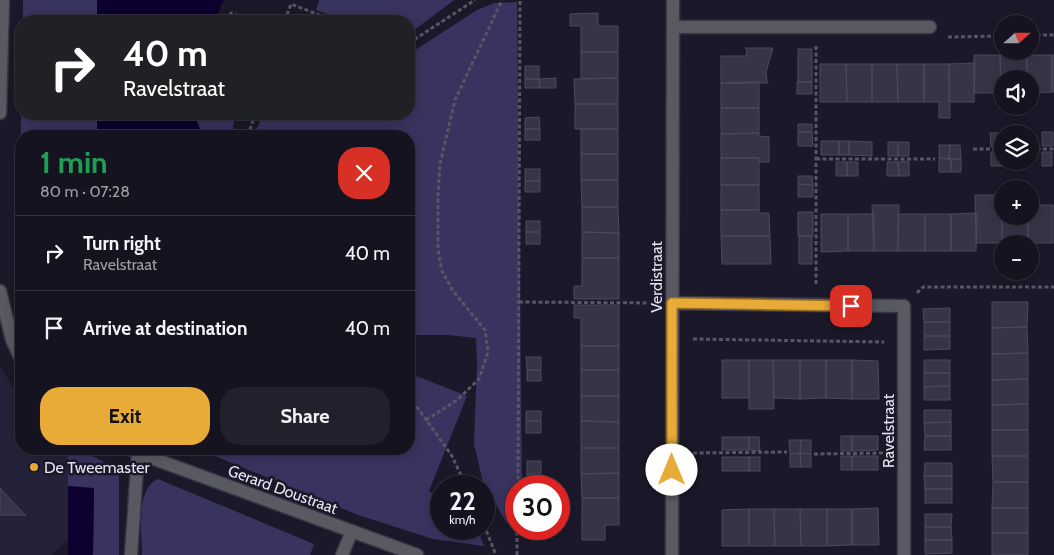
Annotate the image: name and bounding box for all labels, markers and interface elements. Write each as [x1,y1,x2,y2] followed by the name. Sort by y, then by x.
[994,15,1039,60] north arrow
[994,15,1039,280] map controls
[123,32,208,75] text: 40 m
[40,35,105,100] icon: right
[994,70,1039,115] button: sound
[123,75,225,102] text: Ravelstraat
[994,125,1039,170] button: layers
[40,144,108,181] text: 1 min
[338,147,390,199] button: close
[994,180,1039,225] button: +
[40,182,130,201] text: 80 m · 07:28
[83,232,161,255] text: Turn right
[994,235,1039,280] button: −
[40,239,68,267] icon: right
[647,241,666,313] street label: Verdistraat
[345,242,390,265] text: 40 m
[83,255,157,274] text: Ravelstraat
[830,285,872,327] pin
[837,292,865,320] icon: arrive
[40,314,68,342] icon: arrive
[83,317,247,340] text: Arrive at destination
[345,317,390,340] text: 40 m
[40,387,210,445] button: Exit
[220,387,390,445] button: Share
[879,393,898,468] street label: Ravelstraat
[645,443,697,495] position arrow
[44,458,150,477] place label: De Tweemaster
[28,461,40,473] marker: De Tweemaster
[226,461,341,518] street label: Gerard Doustraat
[505,475,570,540] speed limit sign: 30
[449,486,476,516] text: 22
[449,512,476,527] text: km/h

